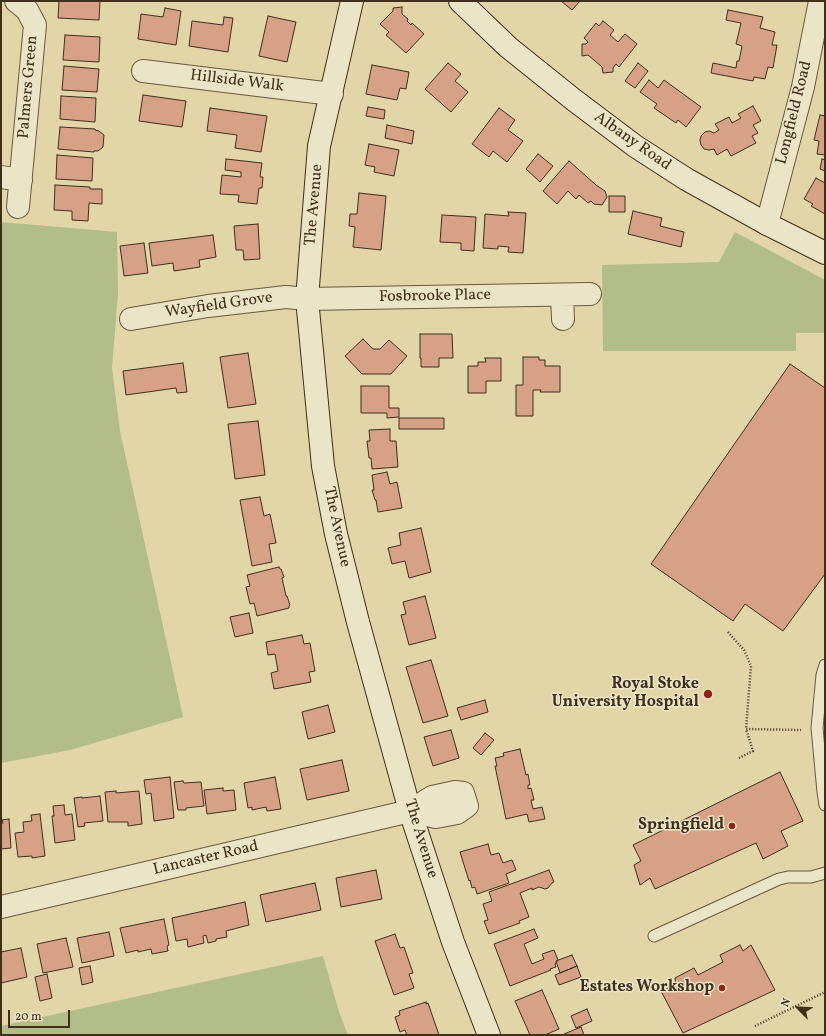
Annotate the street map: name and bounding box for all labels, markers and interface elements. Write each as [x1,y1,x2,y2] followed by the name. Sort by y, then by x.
[15,35,43,139] street label: Palmers Green
[773,59,817,167] street label: Longfield Road
[189,67,285,97] street label: Hillside Walk
[590,108,674,176] street label: Albany Road
[302,163,328,247] street label: The Avenue
[379,286,491,308] street label: Fosbrooke Place
[164,289,274,323] street label: Wayfield Grove
[318,485,354,569] street label: The Avenue
[552,675,699,713] place label: Royal Stoke University Hospital
[702,688,714,700] marker: Royal Stoke University Hospital
[399,797,441,881] street label: The Avenue
[638,816,724,836] place label: Springfield
[727,821,737,831] marker: Springfield
[151,838,261,880] street label: Lancaster Road
[580,978,714,998] place label: Estates Workshop
[717,983,727,993] marker: Estates Workshop
[778,988,818,1028] north arrow
[778,996,795,1010] text: N
[10,1002,72,1028] scale bar
[15,1009,42,1025] text: 20 m

